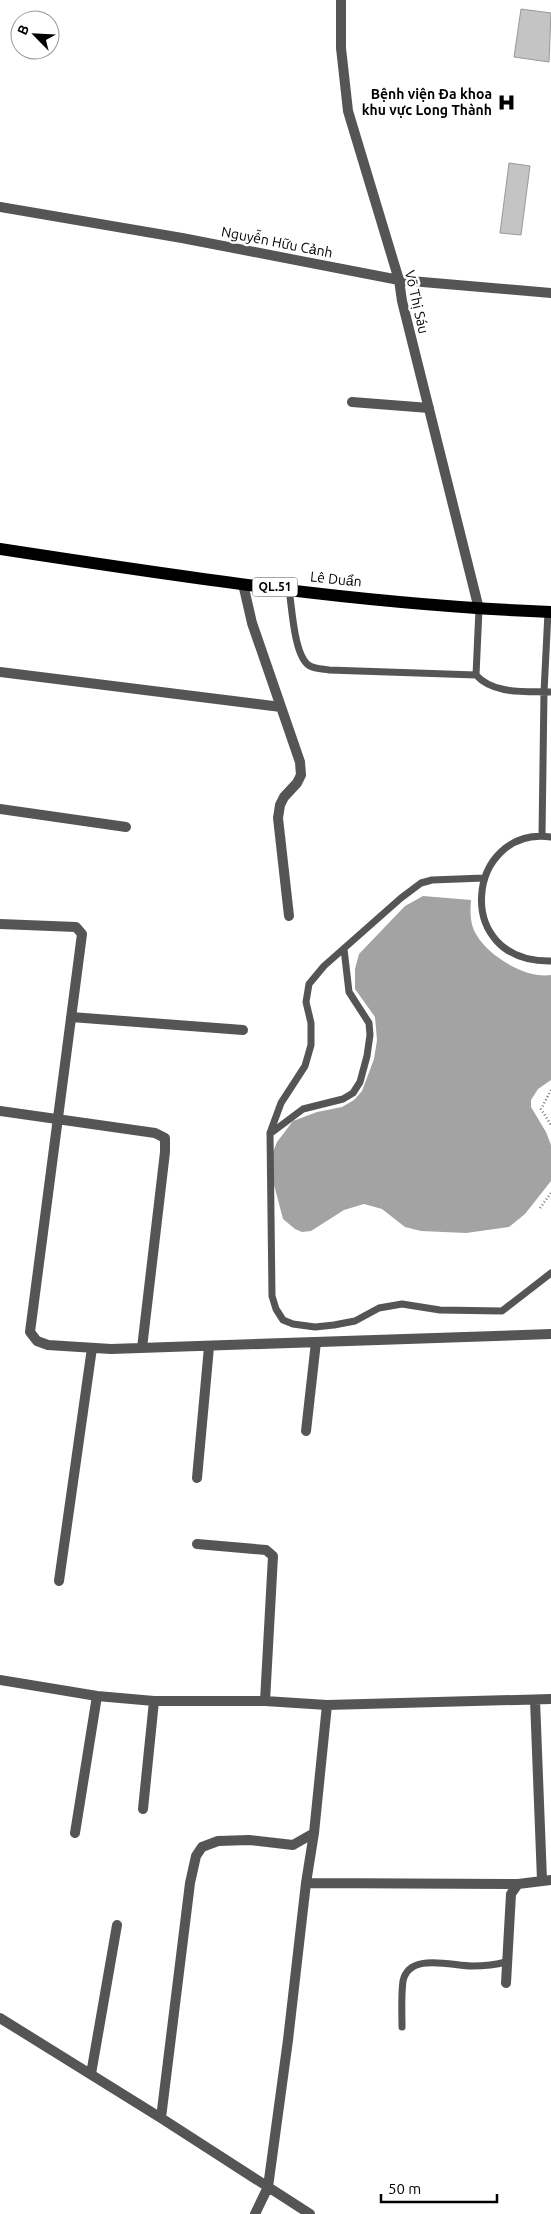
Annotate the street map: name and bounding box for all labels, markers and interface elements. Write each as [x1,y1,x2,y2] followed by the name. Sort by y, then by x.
[10,10,60,60] north arrow
[14,22,32,37] text: B
[362,86,492,118] place label: Bệnh viện Đa khoa khu vực Long Thành
[496,92,516,112] hospital icon: Bệnh viện Đa khoa khu vực Long Thành
[220,221,335,261] street label: Nguyễn Hữu Cảnh
[402,269,432,335] street label: Võ Thị Sáu
[309,568,363,590] street label: Lê Duẩn
[252,578,298,596] road number: QL.51
[381,2172,497,2204] scale bar
[388,2180,421,2197] text: 50 m

